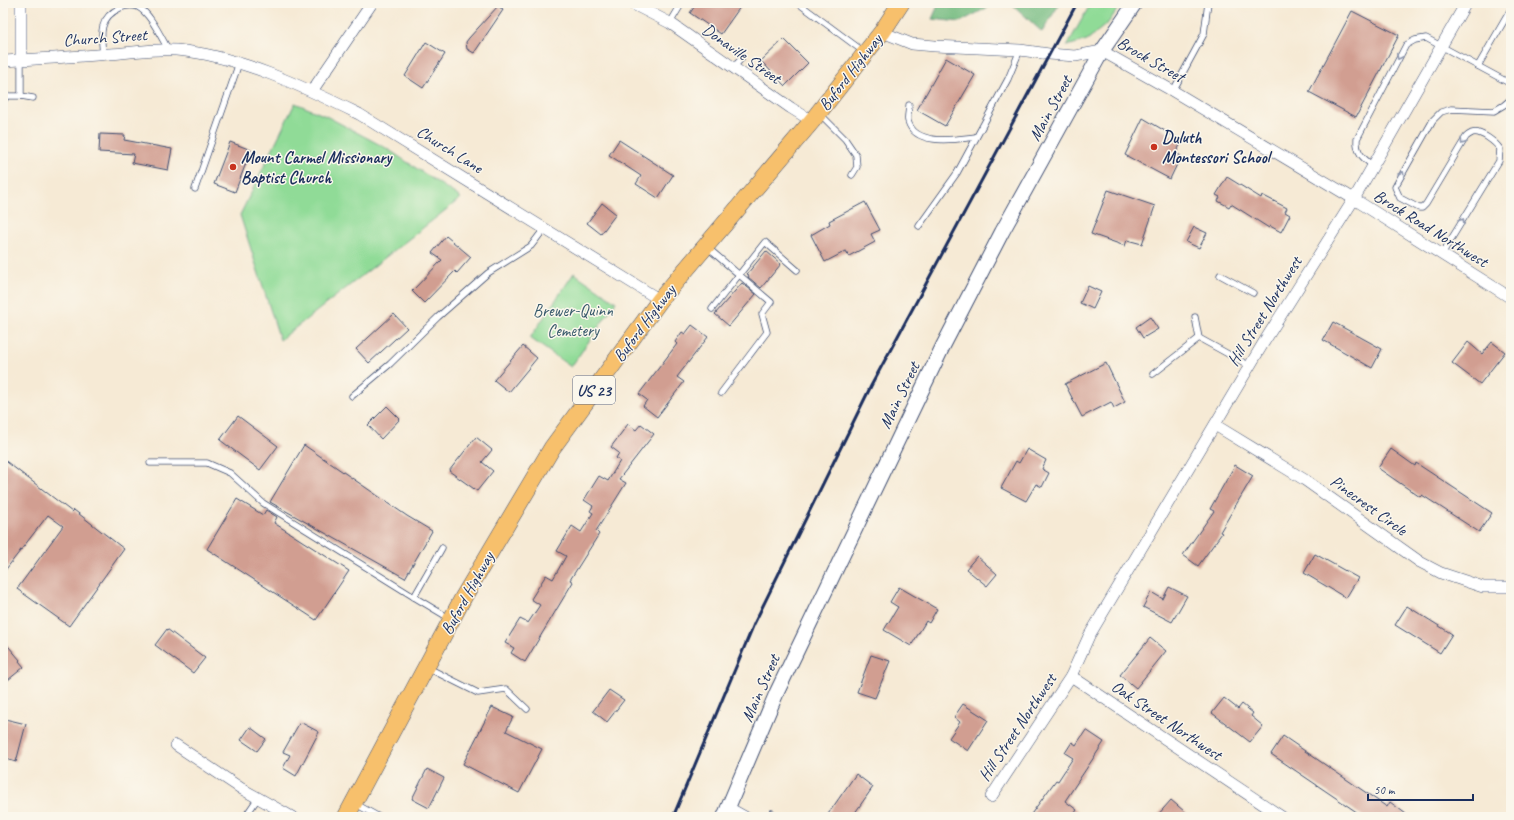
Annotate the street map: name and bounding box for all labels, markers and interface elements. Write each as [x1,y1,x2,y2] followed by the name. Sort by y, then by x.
[698,19,787,90] street label: Donaville Street
[63,24,150,51] street label: Church Street
[814,29,888,115] street label: Buford Highway
[1113,32,1190,88] street label: Brock Street
[1397,53,1404,61] one-way arrow
[1024,70,1078,145] street label: Main Street
[413,121,488,179] street label: Church Lane
[1162,127,1273,168] place label: Duluth Montessori School
[1461,138,1468,145] one-way arrow
[1149,142,1159,152] marker: Duluth Montessori School
[241,147,393,188] place label: Mount Carmel Missionary Baptist Church
[228,162,238,172] marker: Mount Carmel Missionary Baptist Church
[1398,171,1405,178] one-way arrow
[1370,185,1494,273] street label: Brock Road Northwest
[1457,218,1465,225] one-way arrow
[1222,251,1308,370] street label: Hill Street Northwest
[609,280,681,366] street label: Buford Highway
[533,300,613,341] park label: Brewer-Quinn Cemetery
[874,356,926,432] street label: Main Street
[573,376,615,404] road number: US 23
[1326,471,1412,541] street label: Pinecrest Circle
[436,547,499,638] street label: Buford Highway
[736,649,786,725] street label: Main Street
[974,668,1062,785] street label: Hill Street Northwest
[1108,676,1228,766] street label: Oak Street Northwest
[1368,776,1473,802] scale bar
[1374,782,1396,798] text: 50 m

